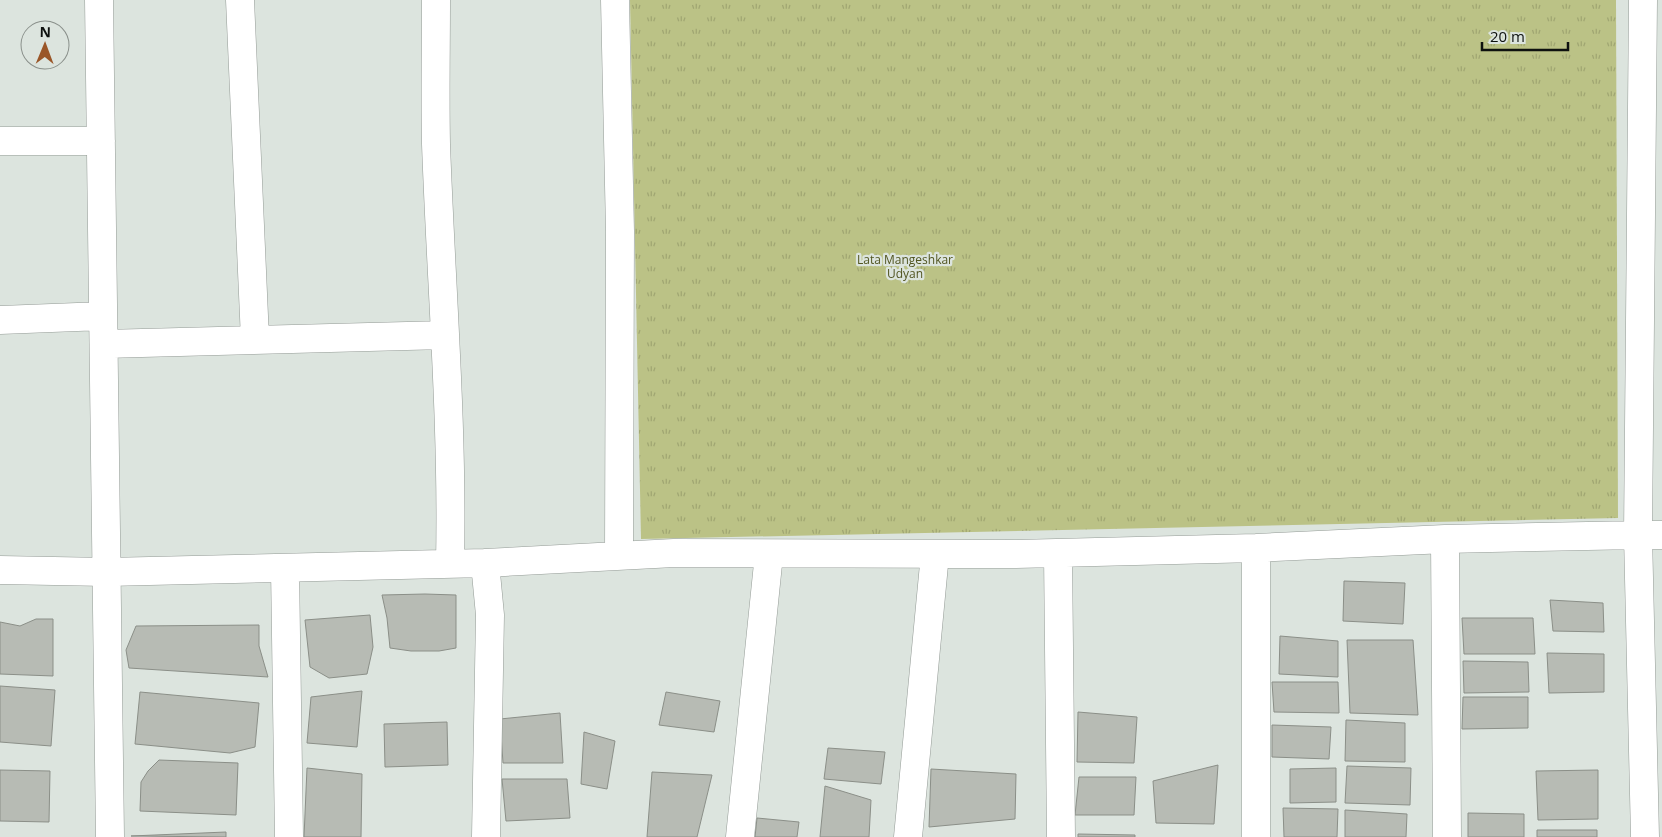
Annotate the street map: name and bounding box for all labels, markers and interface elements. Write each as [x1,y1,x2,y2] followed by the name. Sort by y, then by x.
[20,20,70,70] north arrow
[1482,20,1568,52] scale bar
[39,22,51,41] text: N
[1490,26,1525,46] text: 20 m
[857,251,953,282] park label: Lata Mangeshkar Udyan

